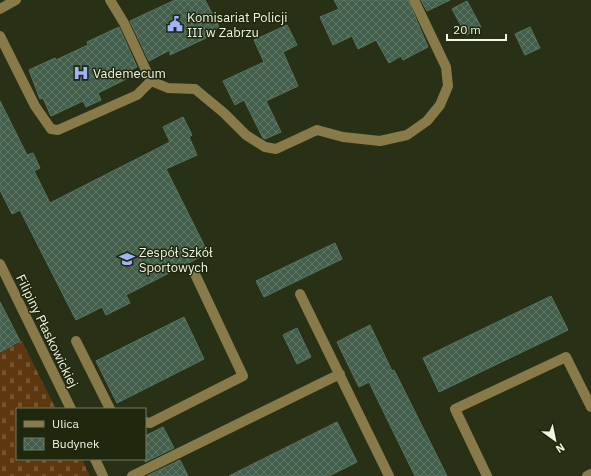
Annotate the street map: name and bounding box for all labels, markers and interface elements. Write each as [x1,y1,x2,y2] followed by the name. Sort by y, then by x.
[187,9,287,41] place label: Komisariat Policji III w Zabrzu
[166,15,184,33] public building icon: Komisariat Policji III w Zabrzu
[447,16,506,42] scale bar
[453,22,481,37] text: 20 m
[72,64,90,82] hospital icon: Vademecum
[93,65,166,82] place label: Vademecum
[139,244,213,276] place label: Zespół Szkół Sportowych
[118,250,136,268] school or university icon: Zespół Szkół Sportowych
[12,272,82,390] street label: Filipiny Płaskowickiej
[16,408,146,460] legend
[52,416,79,431] text: Ulica
[535,420,575,460] north arrow
[52,436,100,451] text: Budynek
[553,440,568,456] text: N

